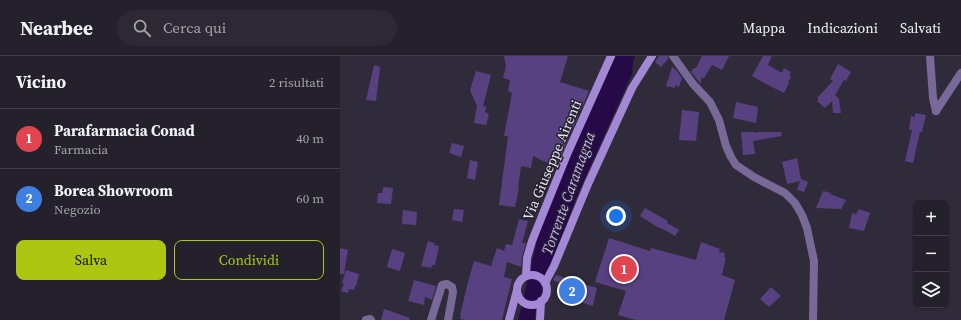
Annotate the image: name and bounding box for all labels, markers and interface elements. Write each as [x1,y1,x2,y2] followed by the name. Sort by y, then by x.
[117,10,397,46] search box
[20,15,93,41] text: Nearbee
[131,17,153,39] icon: search
[163,17,226,38] text: Cerca qui
[743,18,785,38] text: Mappa
[807,18,878,38] text: Indicazioni
[900,18,941,38] text: Salvati
[16,70,66,94] text: Vicino
[269,74,324,91] text: 2 risultati
[518,97,586,223] street label: Via Giuseppe Airenti
[54,120,195,141] text: Parafarmacia Conad
[536,128,600,257] water label: Torrente Caramagna
[25,130,33,147] text: 1
[296,130,324,147] text: 40 m
[54,141,108,158] text: Farmacia
[54,180,173,201] text: Borea Showroom
[25,190,33,207] text: 2
[296,190,324,207] text: 60 m
[913,200,949,308] map controls
[913,200,949,236] button: +
[54,201,101,218] text: Negozio
[606,206,626,226] your location
[913,236,949,272] button: −
[16,240,166,280] button: Salva
[174,240,324,280] button: Condividi
[611,254,637,284] pin: 1
[913,272,949,308] button: layers
[559,276,585,306] pin: 2

